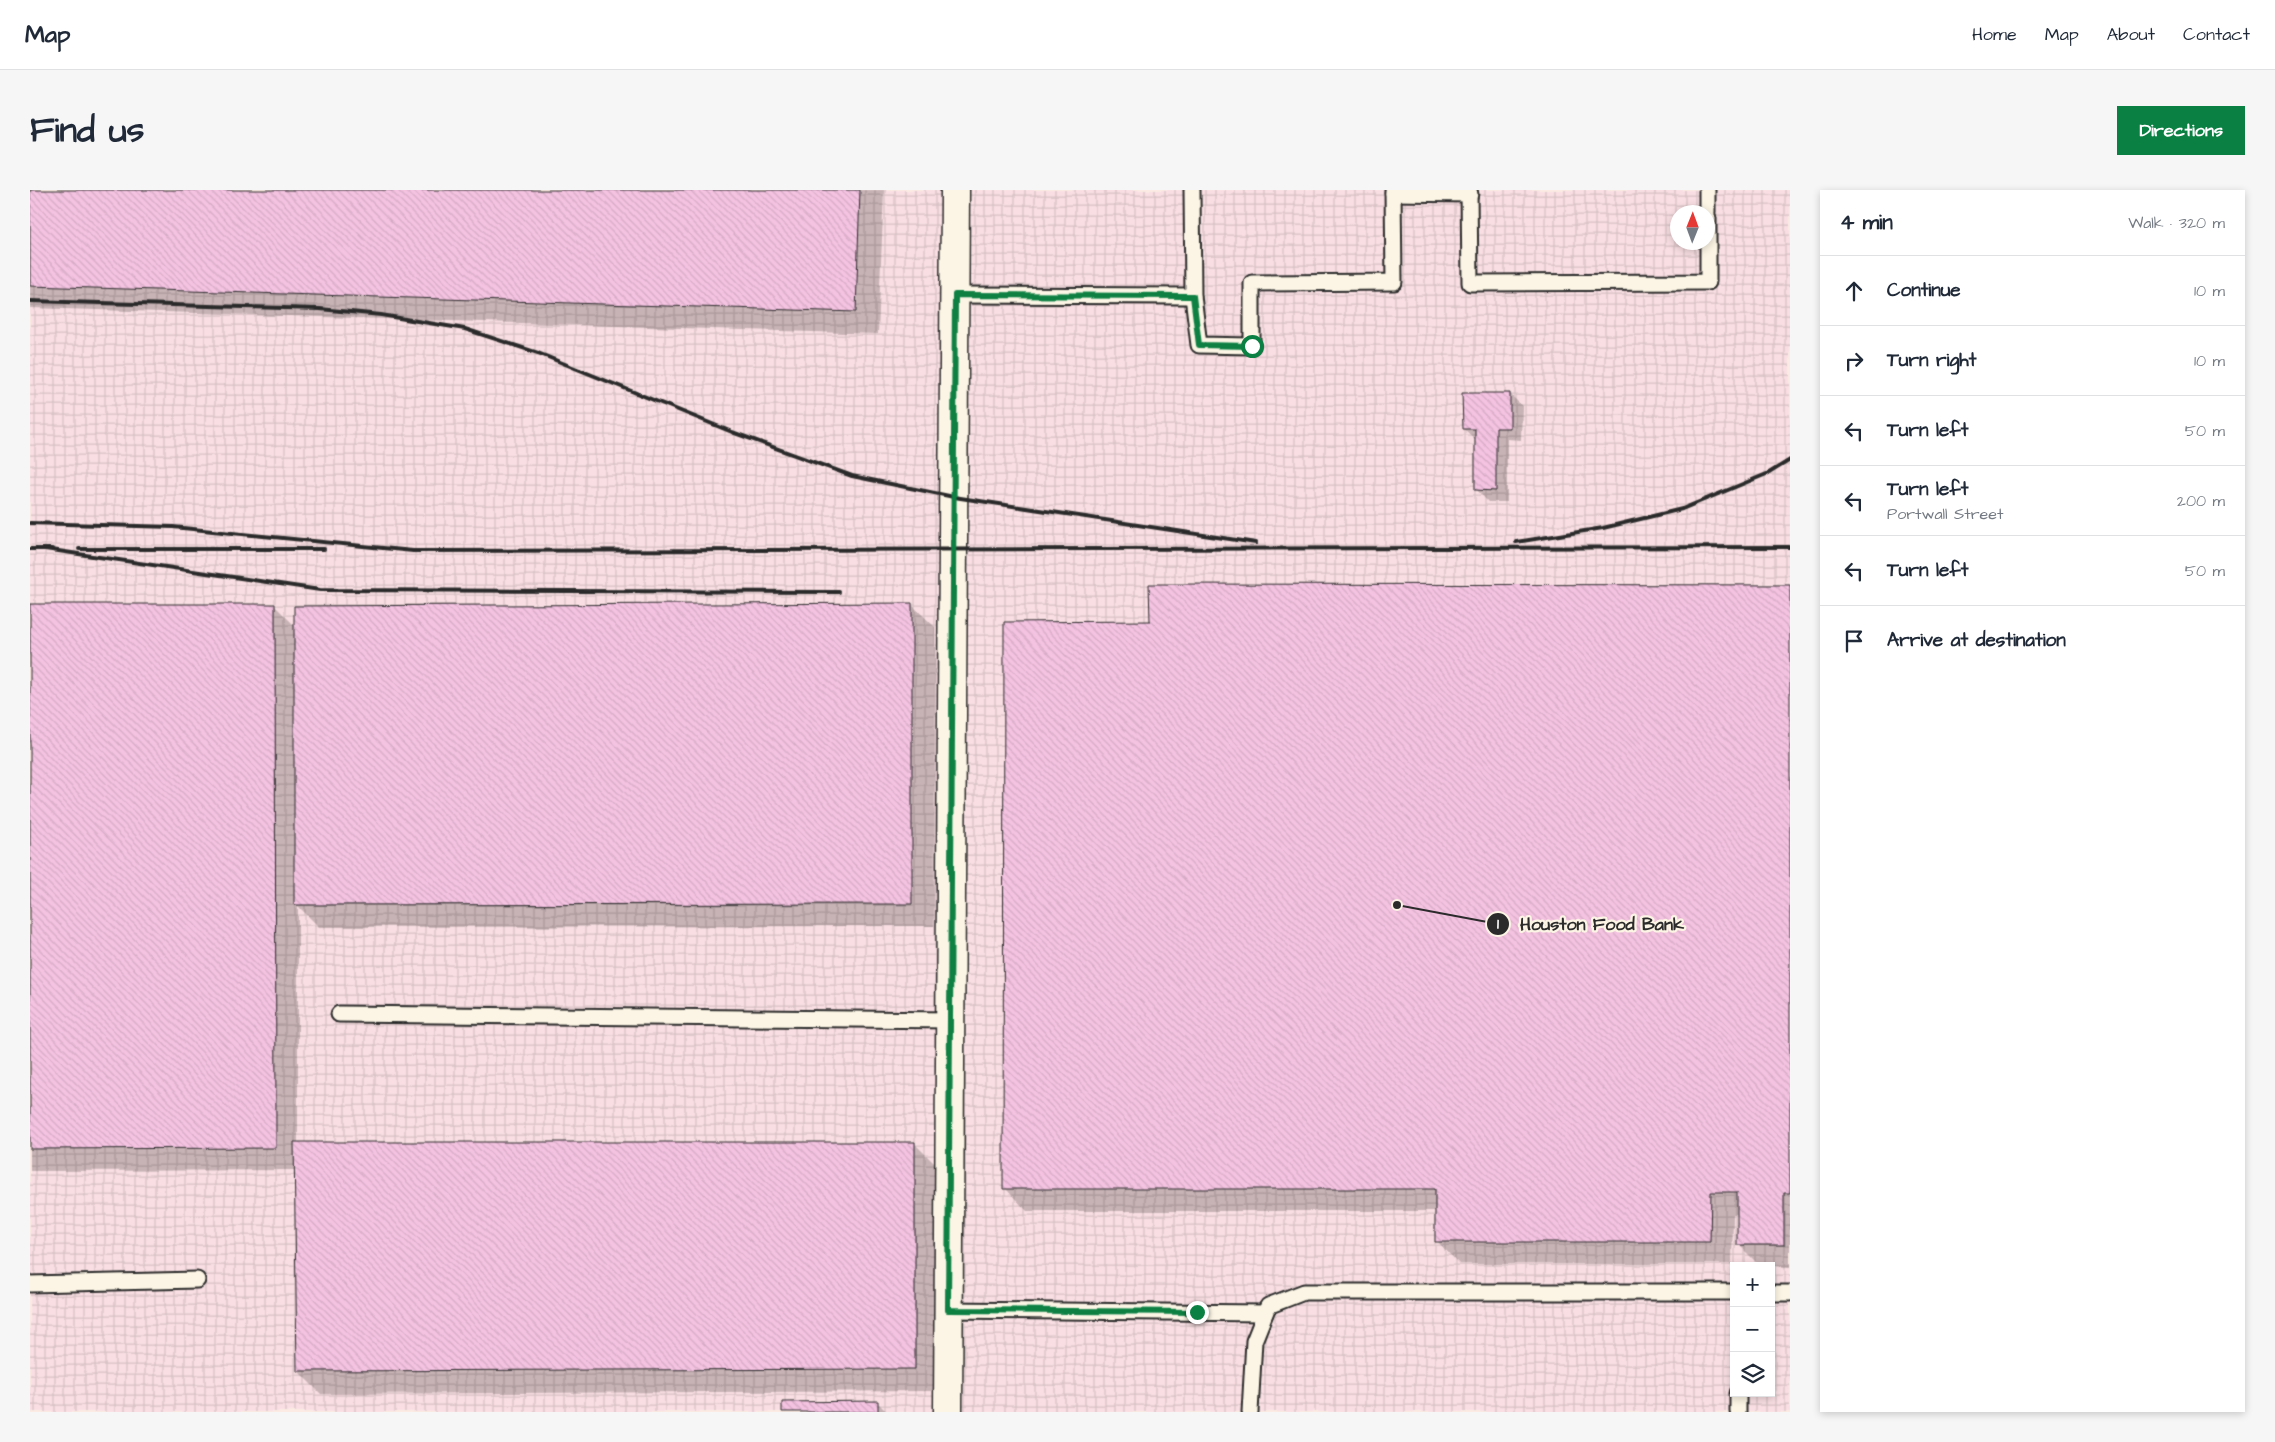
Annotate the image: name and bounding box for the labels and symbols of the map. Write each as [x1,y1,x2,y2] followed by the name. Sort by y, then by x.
[1670,205,1715,250] north arrow
[1241,335,1264,358] route start
[1485,907,1694,940] callout: Houston Food Bank
[1520,912,1685,937] text: Houston Food Bank
[1497,914,1499,935] text: 1
[1186,1301,1209,1324] route end

